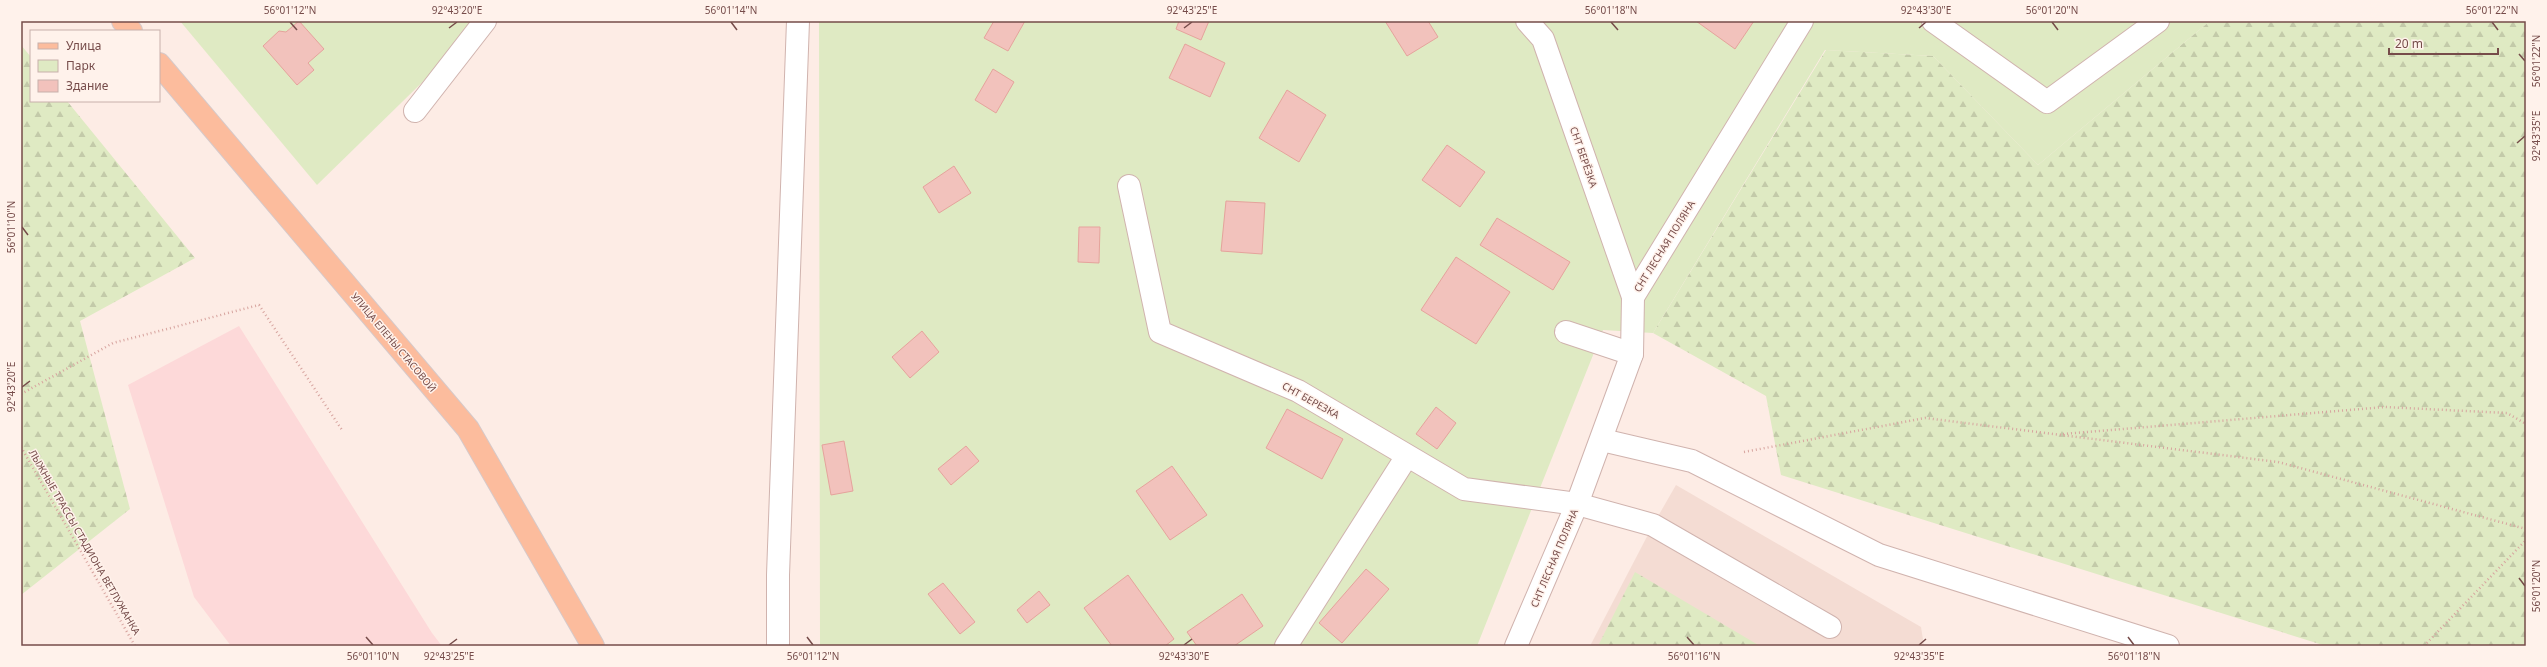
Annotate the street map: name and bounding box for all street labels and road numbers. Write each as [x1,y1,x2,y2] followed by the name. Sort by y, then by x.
[1567,125,1601,190] street label: СНТ БЕРЁЗКА
[1630,197,1698,295] street label: СНТ ЛЕСНАЯ ПОЛЯНА
[348,289,440,395] street label: УЛИЦА ЕЛЕНЫ СТАСОВОЙ
[1280,378,1343,422] street label: СНТ БЕРЕЗКА
[26,447,144,638] street label: ЛЫЖНЫЕ ТРАССЫ СТАДИОНА ВЕТЛУЖАНКА
[1527,506,1581,609] street label: СНТ ЛЕСНАЯ ПОЛЯНА

